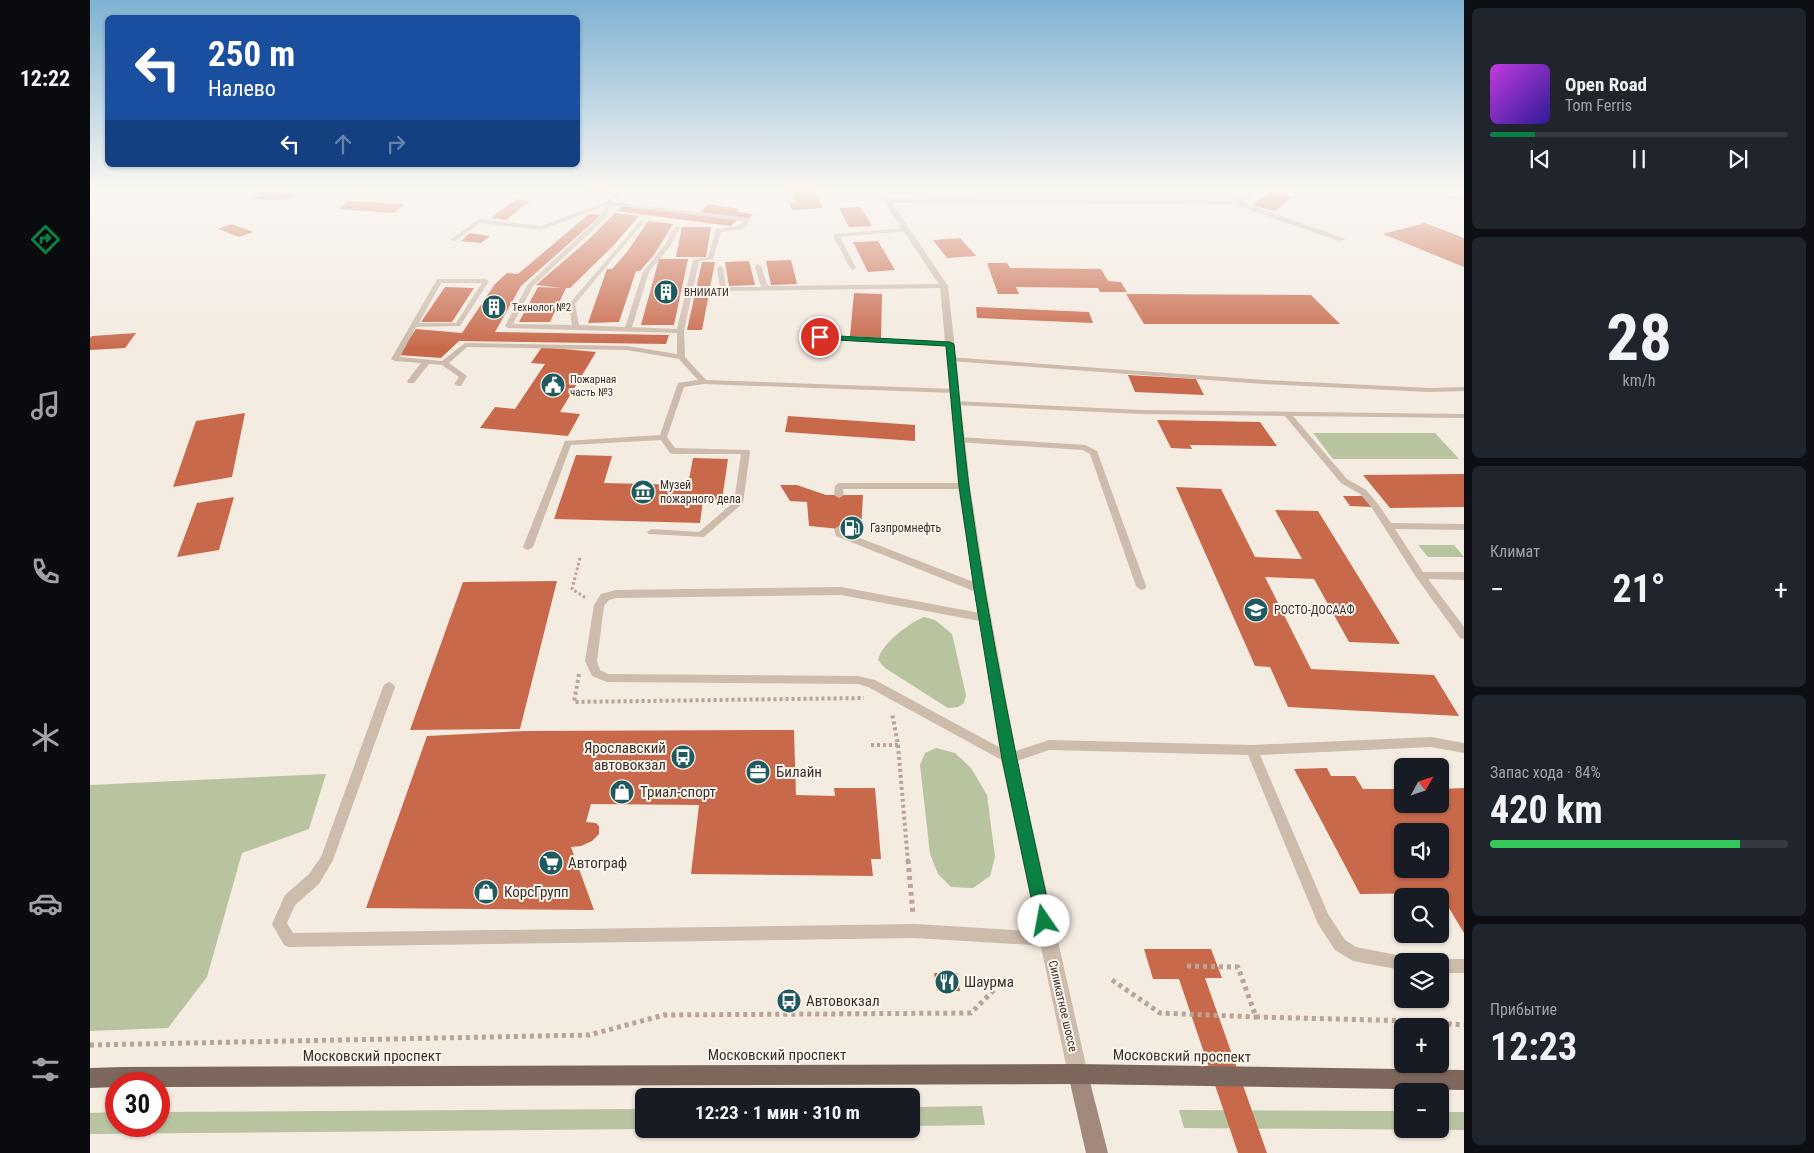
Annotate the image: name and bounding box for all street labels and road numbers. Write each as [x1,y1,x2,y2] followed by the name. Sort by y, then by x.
[1046,959,1080,1053] street label: Силикатное шоссе
[708,1046,846,1064] street label: Московский проспект
[1113,1046,1251,1066] street label: Московский проспект
[303,1047,441,1065] street label: Московский проспект

